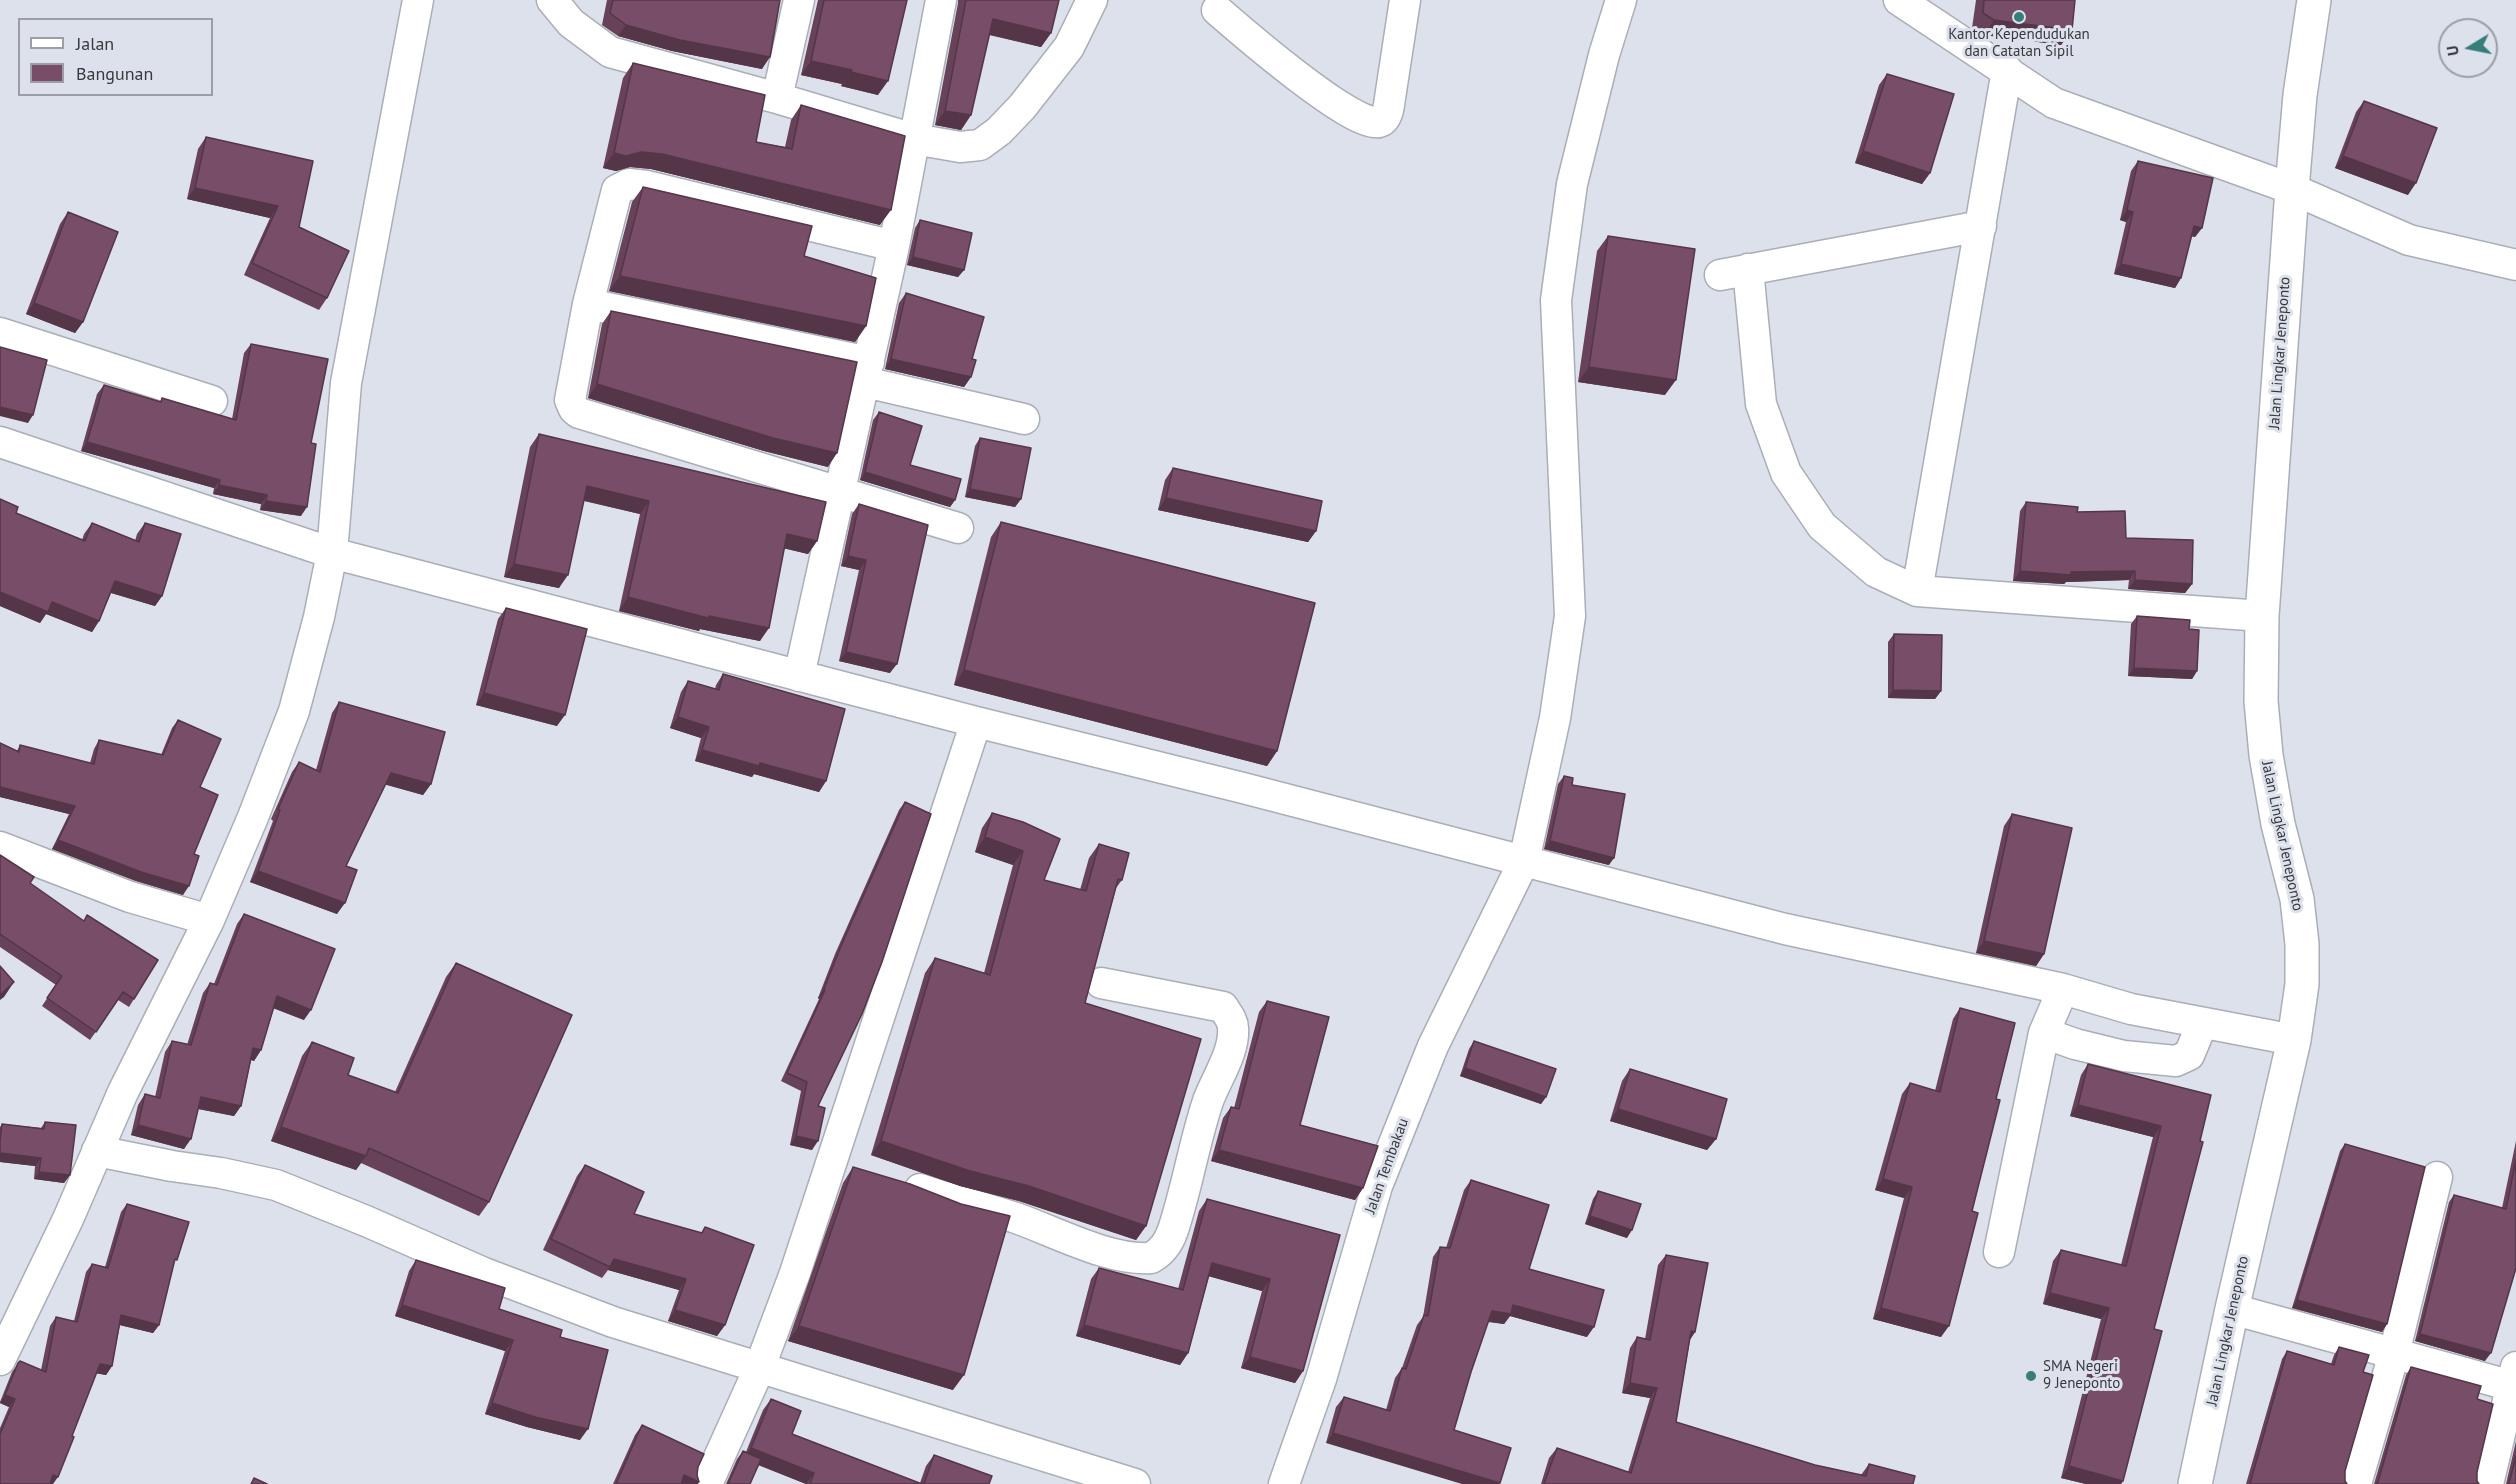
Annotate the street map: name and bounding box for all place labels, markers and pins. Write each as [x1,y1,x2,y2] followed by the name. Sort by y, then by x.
[2012,10,2026,24] marker: Kantor Kependudukan dan Catatan Sipil
[1948,26,2090,61] place label: Kantor Kependudukan dan Catatan Sipil
[2043,1358,2120,1393] place label: SMA Negeri 9 Jeneponto
[2024,1369,2038,1383] marker: SMA Negeri 9 Jeneponto

